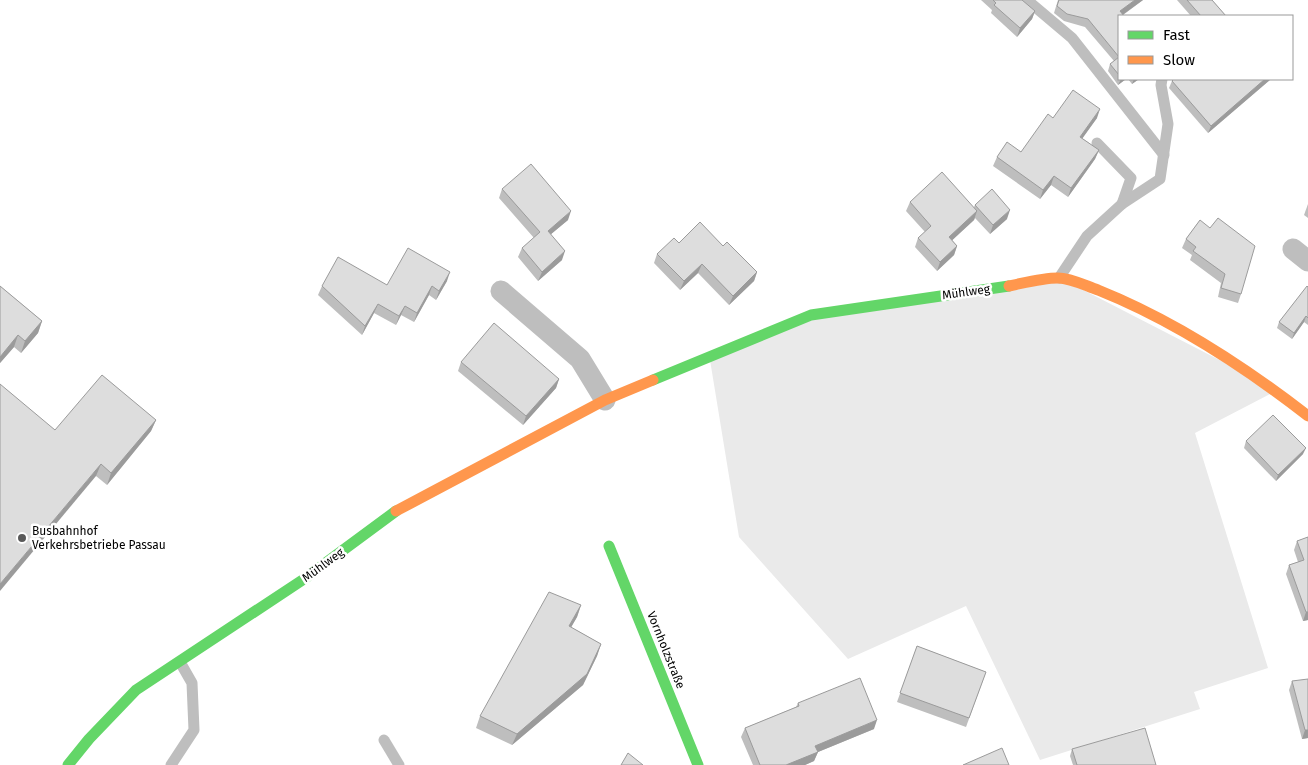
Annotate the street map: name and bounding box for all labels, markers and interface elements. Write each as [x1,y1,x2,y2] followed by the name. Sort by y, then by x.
[1118,15,1293,80] legend
[1163,26,1190,44] text: Fast
[1163,51,1195,69] text: Slow
[941,282,992,302] street label: Mühlweg
[32,524,166,552] place label: Busbahnhof Verkehrsbetriebe Passau
[16,532,28,544] marker: Busbahnhof Verkehrsbetriebe Passau
[299,545,347,585] street label: Mühlweg
[644,609,688,691] street label: Vornholzstraße

